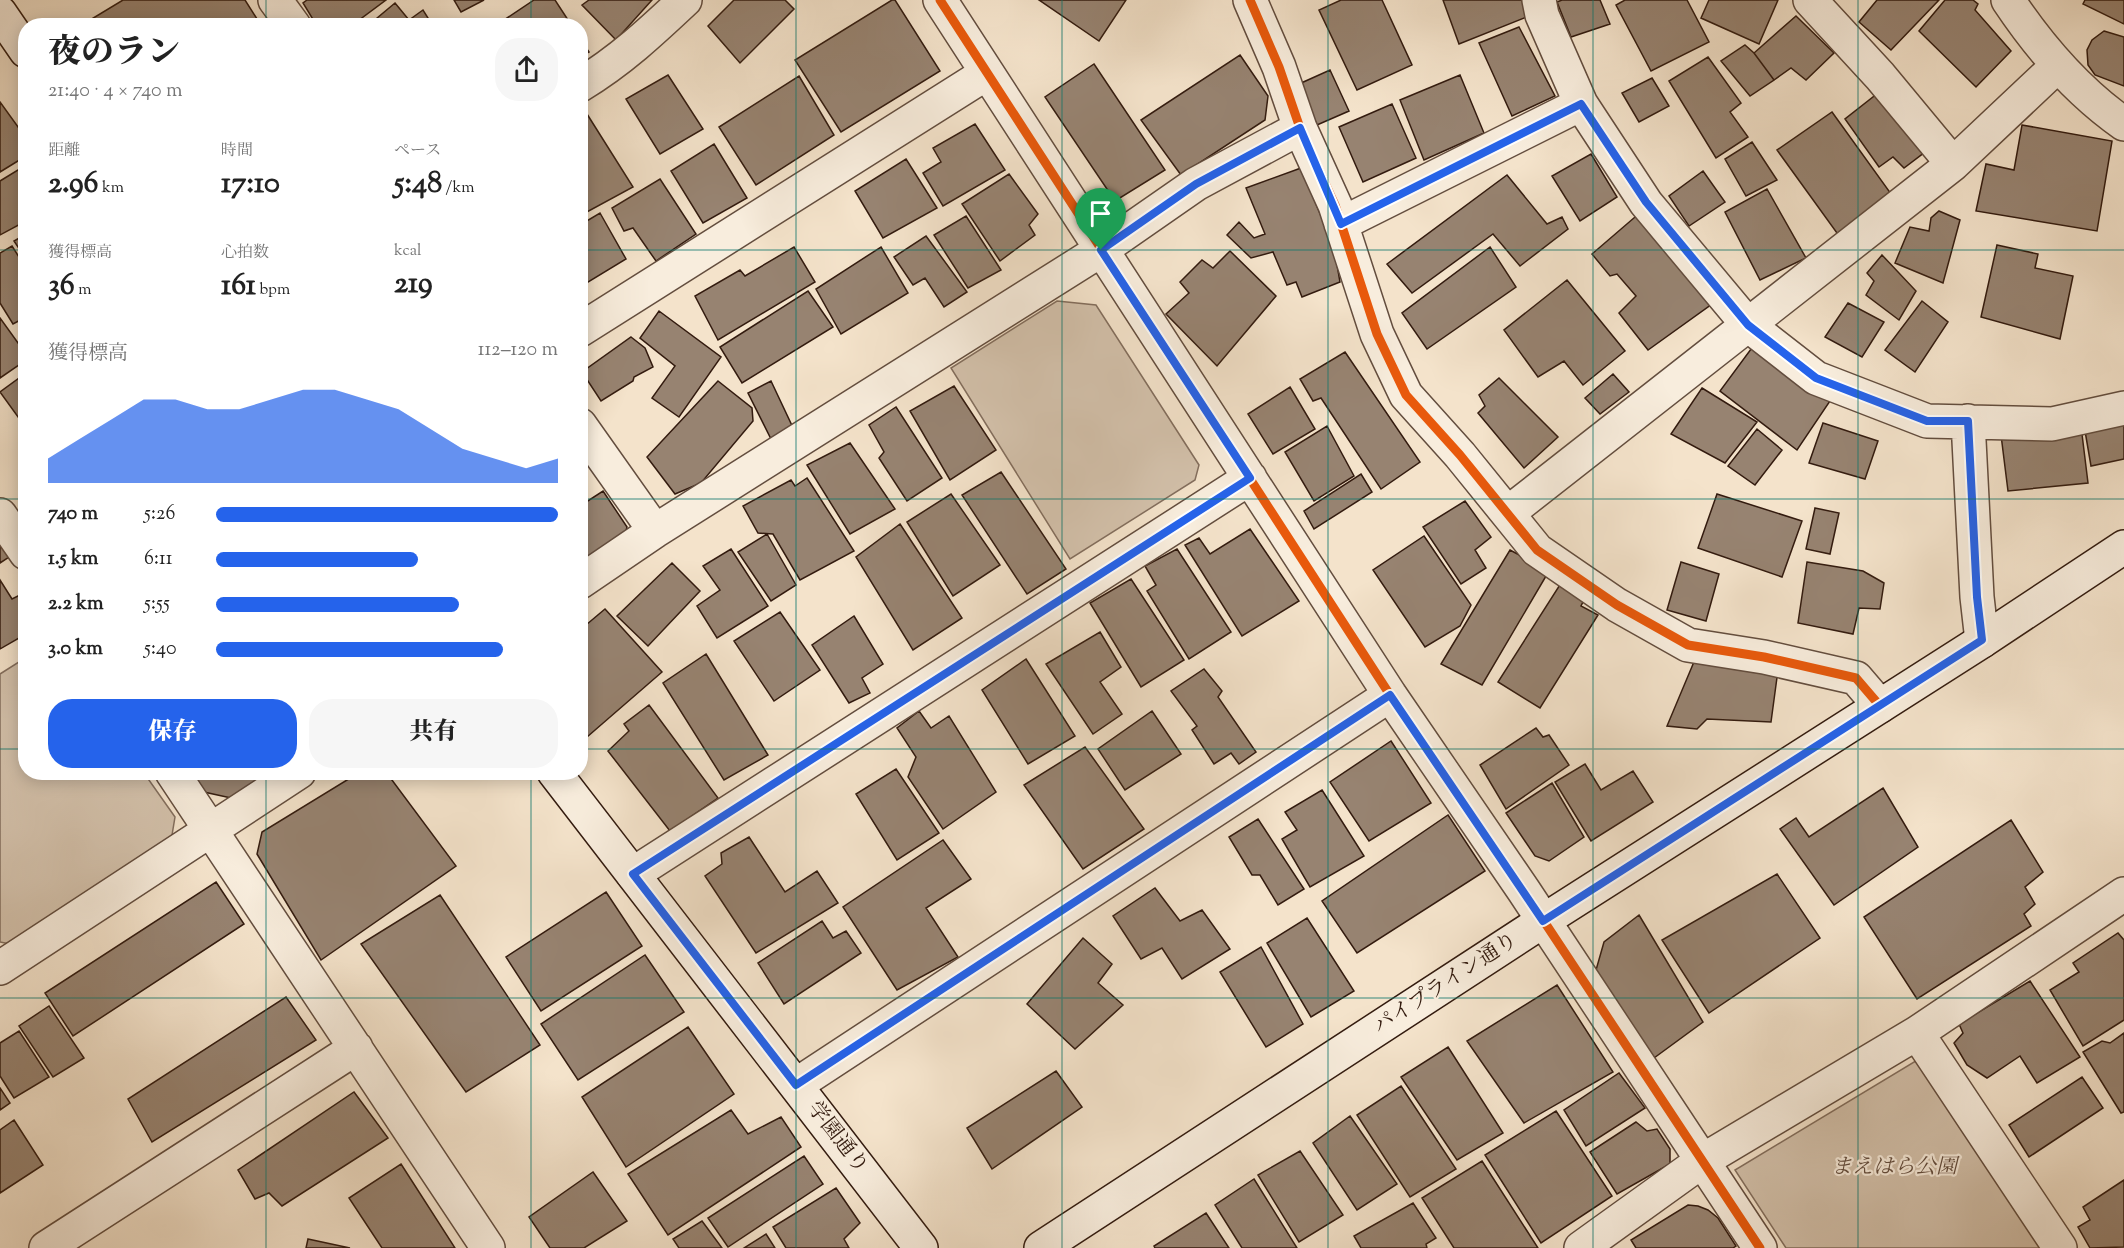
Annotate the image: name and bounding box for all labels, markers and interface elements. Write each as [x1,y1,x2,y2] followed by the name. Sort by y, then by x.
[48,30,180,78] text: 夜のラン
[495,38,558,101] button: share
[48,77,182,106] text: 21:40 · 4 × 740 m
[48,140,80,163] text: 距離
[221,140,253,163] text: 時間
[394,140,441,163] text: ペース
[48,163,99,206] text: 2.96
[221,163,280,206] text: 17:10
[394,163,442,206] text: 5:48
[99,177,124,200] text: km
[442,177,475,200] text: /km
[1075,188,1126,250] pin
[1084,197,1117,230] icon: arrive
[394,240,422,263] text: kcal
[48,242,112,265] text: 獲得標高
[221,242,269,265] text: 心拍数
[394,263,433,306] text: 219
[48,265,75,308] text: 36
[221,265,256,308] text: 161
[75,279,91,302] text: m
[256,279,290,302] text: bpm
[478,336,558,365] text: 112–120 m
[48,340,128,369] text: 獲得標高
[48,500,98,529] text: 740 m
[144,500,175,529] text: 5:26
[48,545,98,574] text: 1.5 km
[144,545,173,574] text: 6:11
[48,590,103,619] text: 2.2 km
[144,590,170,619] text: 5:55
[48,635,103,664] text: 3.0 km
[144,635,177,664] text: 5:40
[48,699,297,768] button: 保存
[309,699,558,768] button: 共有
[1368,926,1524,1042] street label: パイプライン通り
[799,1096,875,1180] street label: 学園通り
[1831,1153,1960,1183] park label: まえはら公園

